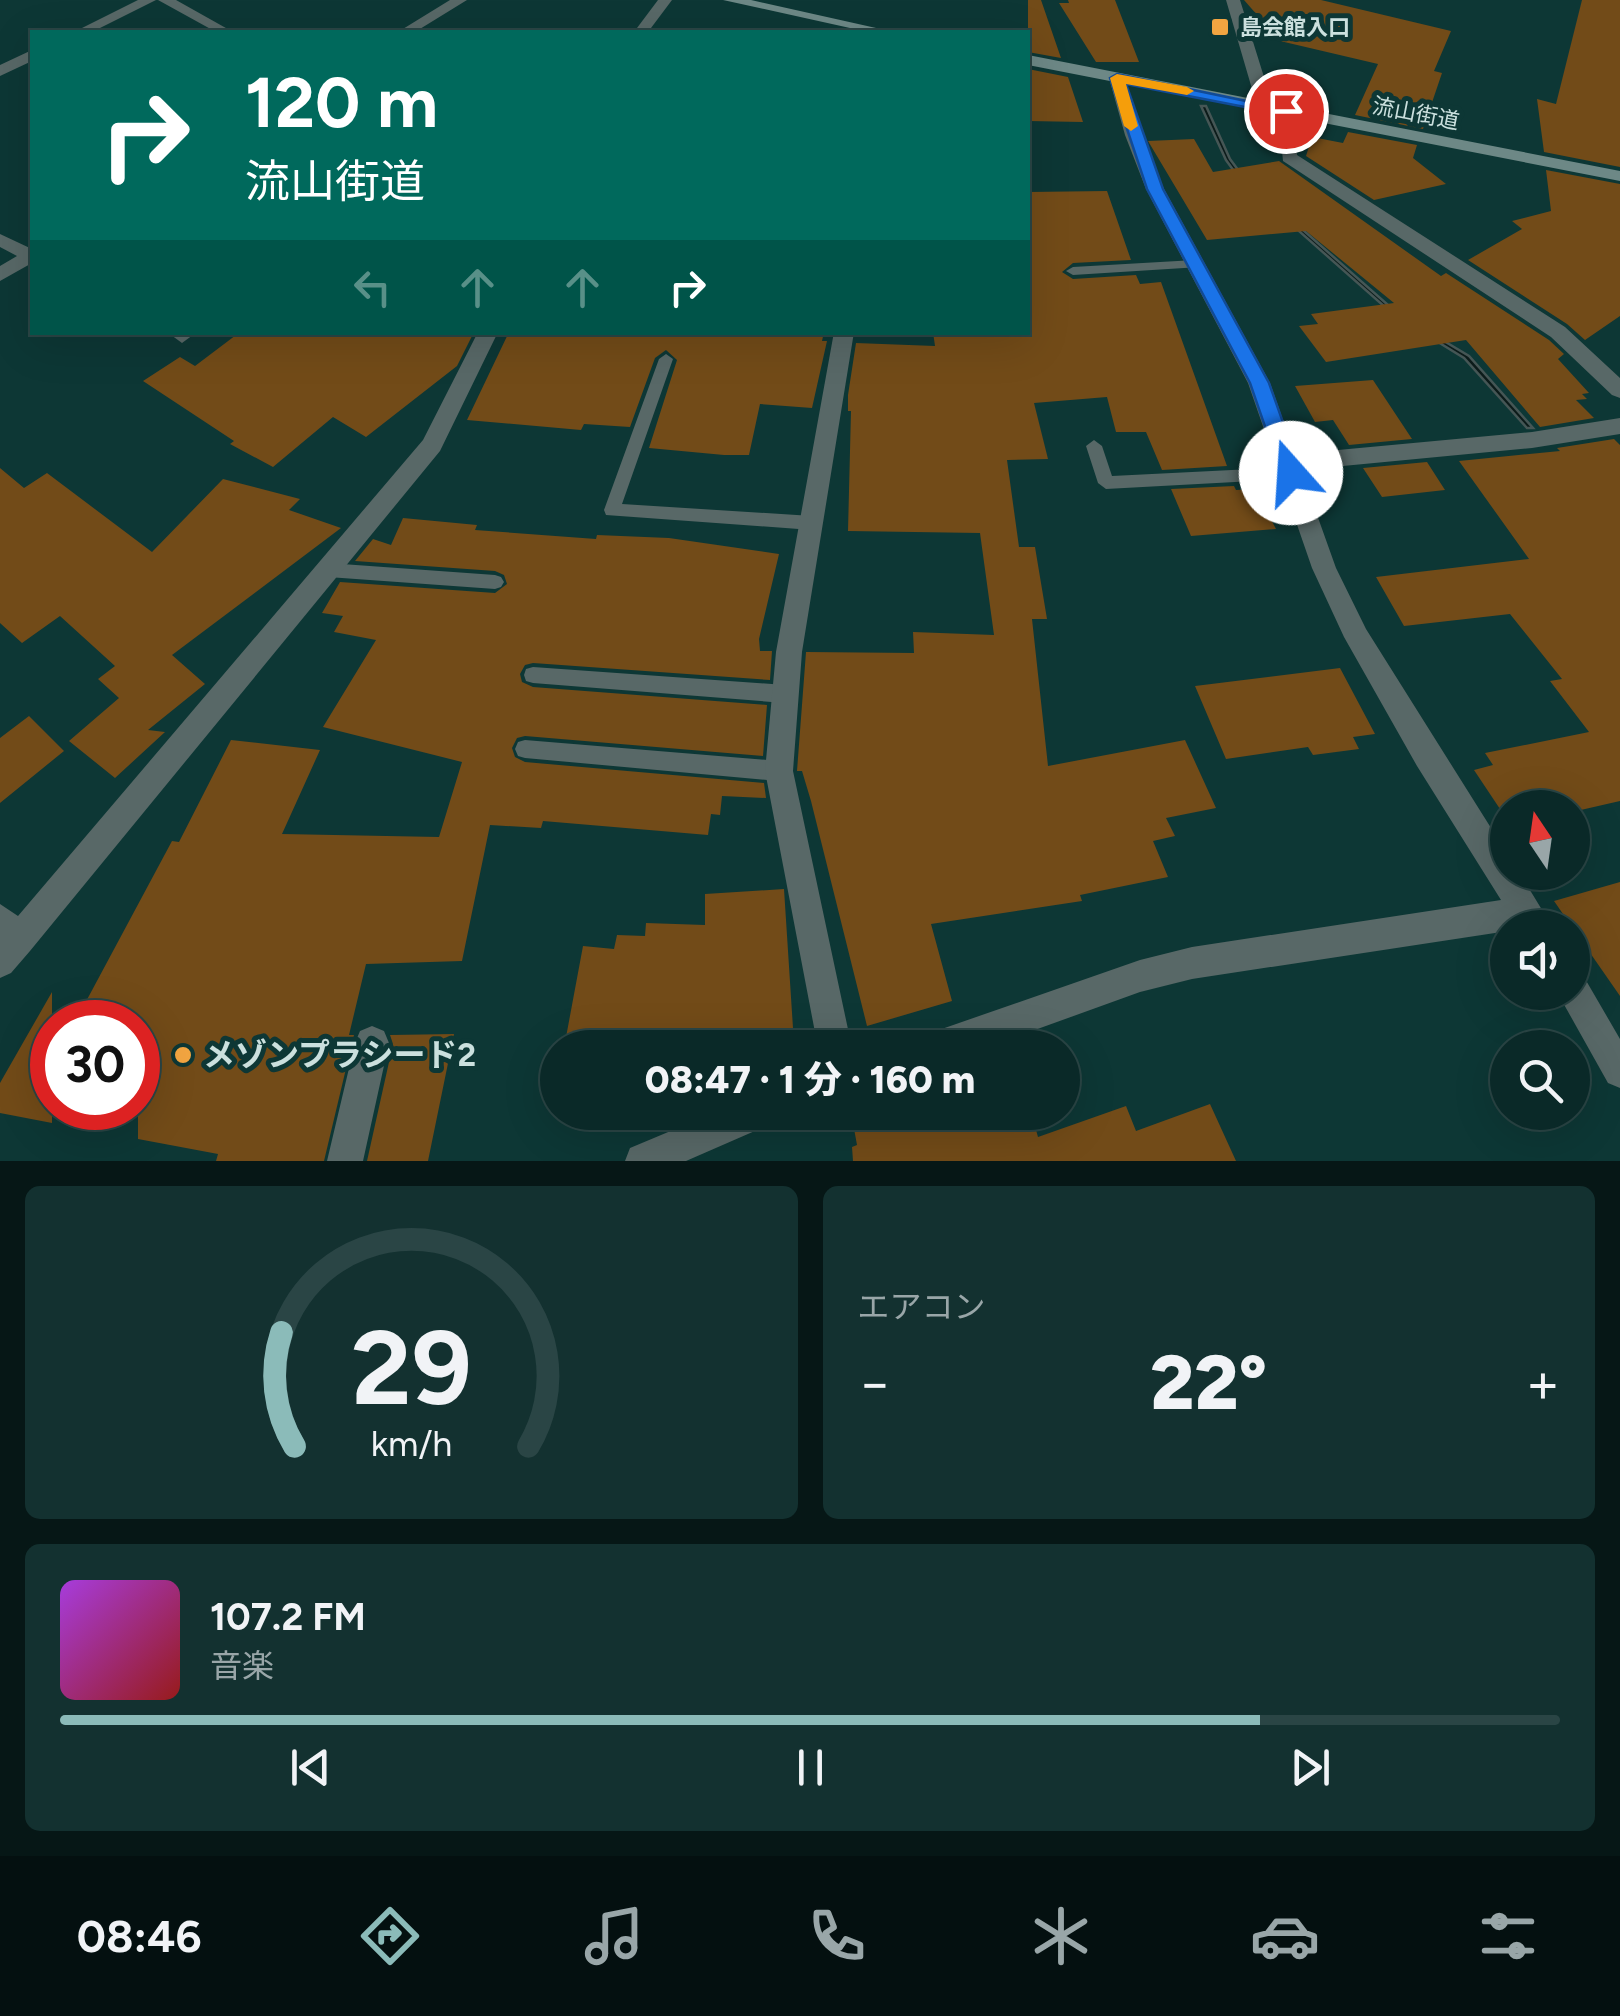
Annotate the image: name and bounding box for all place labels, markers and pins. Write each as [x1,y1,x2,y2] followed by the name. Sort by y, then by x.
[1240,14,1350,41] place label: 島会館入口
[1209,16,1231,38] marker: 島会館入口
[1244,69,1329,154] pin
[203,1036,476,1074] place label: メゾンプラシード2
[172,1044,194,1066] marker: メゾンプラシード2

